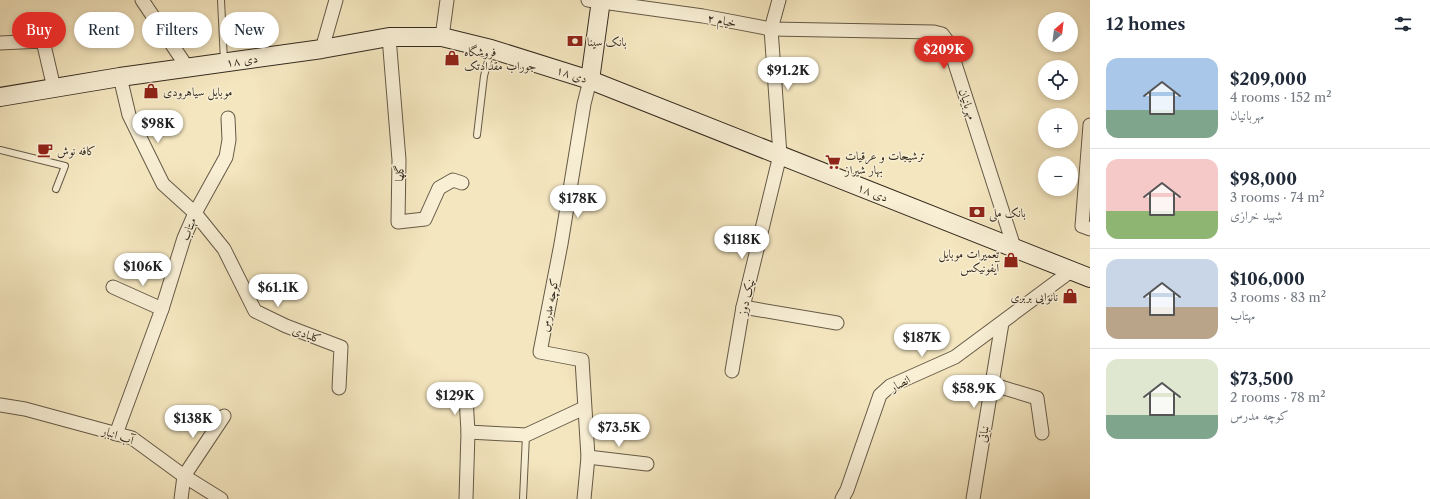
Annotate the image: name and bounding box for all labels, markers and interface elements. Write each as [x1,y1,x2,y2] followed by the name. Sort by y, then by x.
[705,10,738,34] street label: خیام ۲
[12,12,66,48] chip: Buy
[74,12,134,48] chip: Rent
[142,12,212,48] chip: Filters
[220,12,279,48] chip: New
[1038,12,1078,52] north arrow
[1038,12,1078,196] map controls
[1392,13,1414,35] icon: filters
[1106,14,1185,34] text: 12 homes
[566,32,584,50] bank icon: بانک سینا
[587,34,627,49] place label: بانک سینا
[916,36,972,70] pin: $209K
[923,41,965,57] text: $209K
[464,44,537,74] place label: فروشگاه جوراب مقدادتک
[443,49,461,67] shop icon: فروشگاه جوراب مقدادتک
[225,50,259,70] street label: ۱۸ دی
[755,57,821,91] pin: $91.2K
[1038,60,1078,100] button: locate
[555,62,589,86] street label: ۱۸ دی
[767,62,809,78] text: $91.2K
[1230,69,1307,89] text: $209,000
[1138,74,1186,122] icon: home
[142,82,160,100] shop icon: موبایل سیاهرودی
[163,84,232,101] place label: موبایل سیاهرودی
[955,87,980,122] street label: مهربانیان
[1230,89,1331,105] text: 4 rooms · 152 m²
[1230,107,1264,123] text: مهربانیان
[1038,108,1078,148] button: +
[134,110,182,144] pin: $98K
[141,115,175,131] text: $98K
[36,141,54,159] cafe icon: کافه نوش
[57,143,96,159] place label: کافه نوش
[844,148,926,178] place label: ترشیجات و عرقیات بهار شیراز
[824,153,842,171] supermarket icon: ترشیجات و عرقیات بهار شیراز
[1038,156,1078,196] button: −
[391,164,407,182] street label: گلها
[1230,169,1297,189] text: $98,000
[1138,175,1186,223] icon: home
[855,179,891,205] street label: ۱۸ دی
[550,185,606,219] pin: $178K
[1230,189,1325,205] text: 3 rooms · 74 m²
[559,190,597,206] text: $178K
[968,203,986,221] bank icon: بانک ملی
[989,205,1026,222] place label: بانک ملی
[1230,207,1283,223] text: شهید خرازی
[177,215,200,243] street label: مهتاب
[714,226,770,260] pin: $118K
[723,231,761,247] text: $118K
[938,246,1000,277] place label: تعمیرات موبایل آیفونیکس
[1002,251,1020,269] shop icon: تعمیرات موبایل آیفونیکس
[115,253,171,287] pin: $106K
[123,258,163,274] text: $106K
[1230,269,1305,289] text: $106,000
[245,274,311,308] pin: $61.1K
[1138,275,1186,323] icon: home
[536,277,564,333] street label: کوچه مدرس
[734,277,758,318] street label: نیک دوز
[258,279,298,295] text: $61.1K
[1061,287,1079,305] shop icon: نانوایی بربری
[1010,289,1058,305] place label: نانوایی بربری
[1230,289,1326,305] text: 3 rooms · 83 m²
[1230,307,1255,323] text: مهتاب
[291,322,323,346] street label: کلبادی
[894,324,950,358] pin: $187K
[903,329,941,345] text: $187K
[1230,369,1294,389] text: $73,500
[886,371,913,395] street label: انصار
[941,375,1007,409] pin: $58.9K
[1138,375,1186,423] icon: home
[952,380,996,396] text: $58.9K
[427,382,483,416] pin: $129K
[436,387,474,403] text: $129K
[1230,389,1326,405] text: 2 rooms · 78 m²
[165,405,221,439] pin: $138K
[1230,407,1289,423] text: کوچه مدرس
[174,410,212,426] text: $138K
[586,414,652,448] pin: $73.5K
[598,419,640,435] text: $73.5K
[99,422,137,449] street label: آب انبار
[974,424,992,444] street label: نباتی

